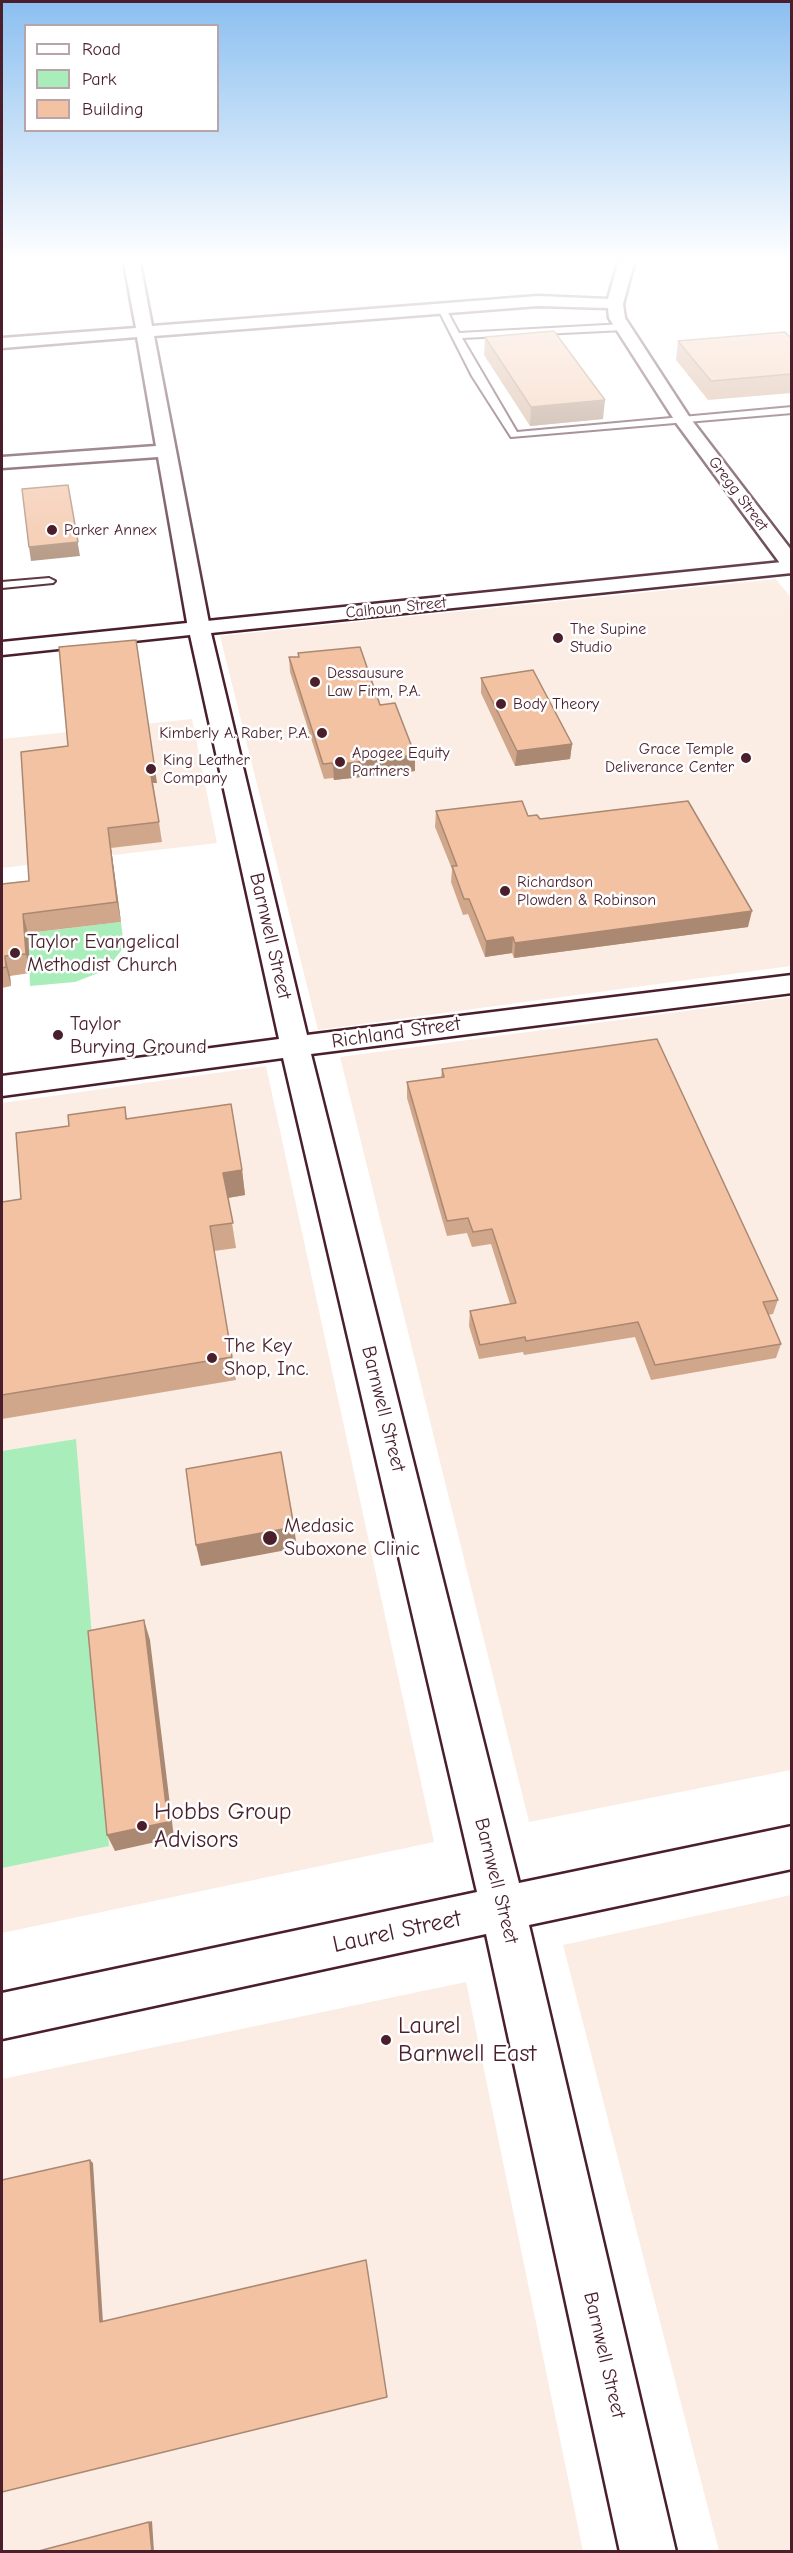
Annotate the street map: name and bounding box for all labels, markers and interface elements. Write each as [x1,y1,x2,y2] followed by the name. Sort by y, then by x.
[24,24,219,132] legend
[82,39,121,60] text: Road
[82,69,116,90] text: Park
[82,99,144,120] text: Building
[704,453,772,535] street label: Gregg Street
[64,520,157,540] place label: Parker Annex
[45,523,59,537] marker: Parker Annex
[345,593,447,623] street label: Calhoun Street
[570,619,646,657] place label: The Supine Studio
[551,631,565,645] marker: The Supine Studio
[327,663,420,701] place label: Dessausure Law Firm, P.A.
[308,675,322,689] marker: Dessausure Law Firm, P.A.
[513,694,599,714] place label: Body Theory
[494,697,508,711] marker: Body Theory
[159,723,310,743] place label: Kimberly A. Raber, P.A.
[315,726,329,740] marker: Kimberly A. Raber, P.A.
[605,739,734,777] place label: Grace Temple Deliverance Center
[352,743,450,781] place label: Apogee Equity Partners
[163,750,250,788] place label: King Leather Company
[739,751,753,765] marker: Grace Temple Deliverance Center
[333,755,347,769] marker: Apogee Equity Partners
[144,762,158,776] marker: King Leather Company
[244,871,296,1001] street label: Barnwell Street
[517,872,656,910] place label: Richardson Plowden & Robinson
[498,884,512,898] marker: Richardson Plowden & Robinson
[27,930,180,977] place label: Taylor Evangelical Methodist Church
[8,946,22,960] marker: Taylor Evangelical Methodist Church
[70,1012,207,1059] place label: Taylor Burying Ground
[330,1012,462,1054] street label: Richland Street
[51,1028,65,1042] marker: Taylor Burying Ground
[224,1334,309,1381] place label: The Key Shop, Inc.
[356,1344,410,1474] street label: Barnwell Street
[205,1351,219,1365] marker: The Key Shop, Inc.
[284,1514,420,1561] place label: Medasic Suboxone Clinic
[261,1529,279,1547] marker: Medasic Suboxone Clinic
[154,1798,292,1854] place label: Hobbs Group Advisors
[469,1816,523,1946] street label: Barnwell Street
[135,1819,149,1833] marker: Hobbs Group Advisors
[330,1904,464,1960] street label: Laurel Street
[398,2012,536,2068] place label: Laurel Barnwell East
[379,2033,393,2047] marker: Laurel Barnwell East
[578,2290,630,2420] street label: Barnwell Street

